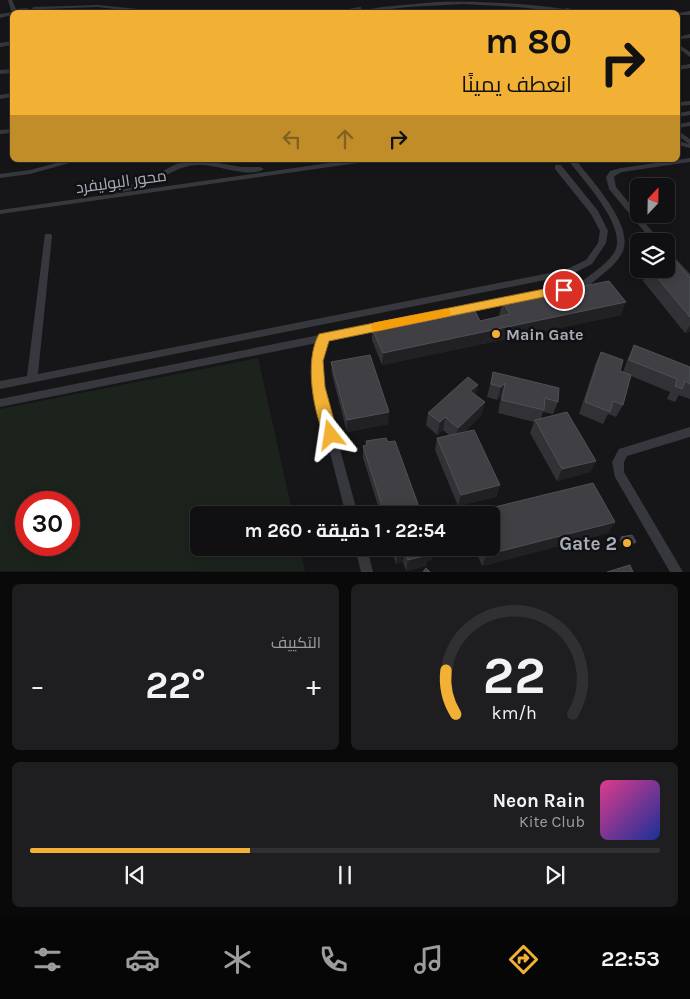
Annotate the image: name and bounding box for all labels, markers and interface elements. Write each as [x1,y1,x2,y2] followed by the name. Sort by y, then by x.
[485,21,572,62] text: 80 m
[590,30,655,95] icon: right
[461,72,572,98] text: انعطف يمينًا
[278,125,306,153] icon: left
[331,125,359,153] icon: ahead
[384,125,412,153] icon: right
[74,166,168,197] street label: محور البوليفرد
[630,178,675,222] north arrow
[630,178,675,278] map controls
[630,233,675,278] button: layers
[543,269,585,311] pin
[550,276,578,304] icon: arrive
[506,325,584,344] place label: Main Gate
[490,328,502,340] marker: Main Gate
[304,408,356,460] position arrow
[15,491,80,556] speed limit sign: 30
[244,520,446,542] text: 22:54 · 1 دقيقة · 260 m
[559,533,617,555] place label: Gate 2
[621,537,633,549] marker: Gate 2
[271,633,321,652] text: التكييف
[483,645,546,706] text: 22
[145,663,206,708] text: 22°
[30,669,45,702] text: −
[306,669,321,702] text: +
[492,703,537,724] text: km/h
[492,790,585,812] text: Neon Rain
[519,812,585,831] text: Kite Club
[121,861,149,889] icon: previous
[331,861,359,889] icon: pause
[541,861,569,889] icon: next
[30,942,65,977] icon: filters
[125,942,160,977] icon: car
[220,942,255,977] icon: climate
[316,942,351,977] icon: phone
[411,942,446,977] icon: music
[506,942,541,977] icon: directions
[601,946,660,972] text: 22:53

